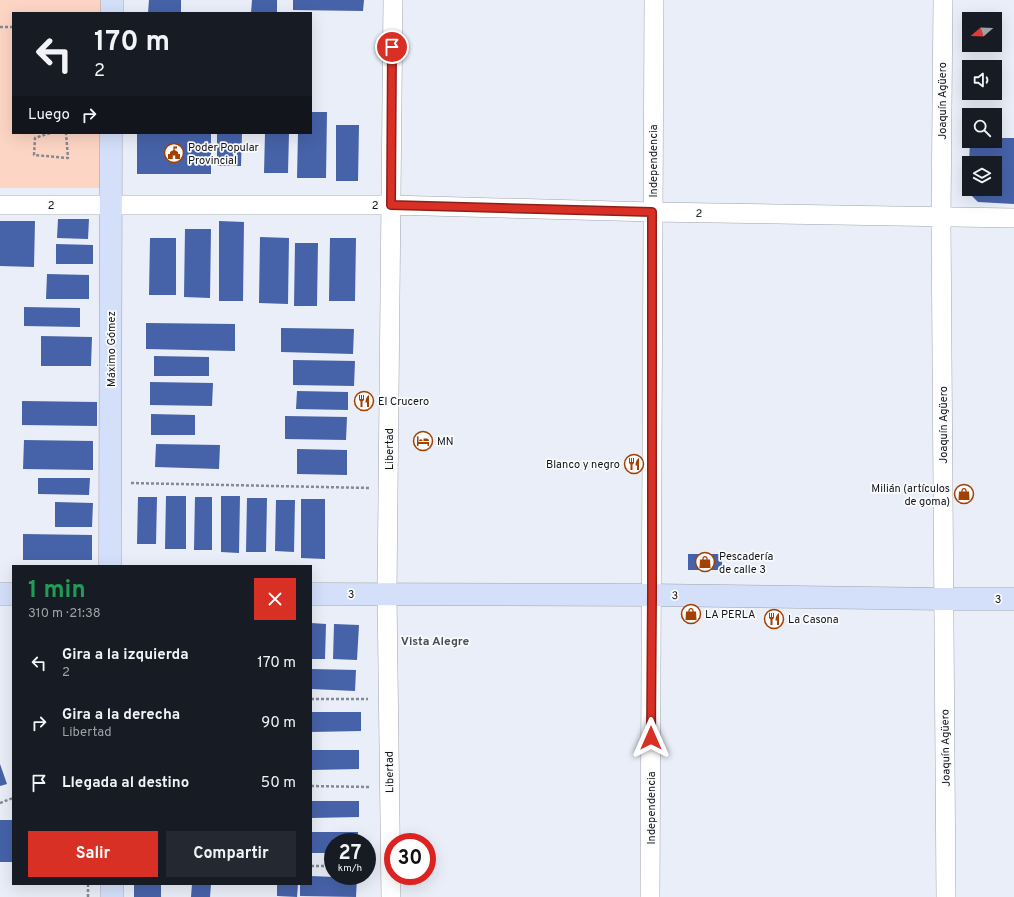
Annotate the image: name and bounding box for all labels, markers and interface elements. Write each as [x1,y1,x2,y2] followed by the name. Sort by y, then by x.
[962,12,1002,52] north arrow
[962,12,1002,196] map controls
[94,25,170,61] text: 170 m
[28,28,80,80] icon: left
[375,30,409,64] pin
[381,36,403,58] icon: arrive
[94,60,105,83] text: 2
[962,60,1002,100] button: sound
[936,62,950,140] street label: Joaquín Agüero
[78,104,100,126] icon: right
[28,106,70,125] text: Luego
[962,108,1002,148] button: search
[647,124,661,198] street label: Independencia
[188,141,260,168] place label: Poder Popular Provincial
[163,142,185,164] public building icon: Poder Popular Provincial
[962,156,1002,196] button: layers
[48,199,54,213] street label: 2
[372,199,378,213] street label: 2
[695,207,702,221] street label: 2
[105,311,119,387] street label: Máximo Gómez
[937,386,951,464] street label: Joaquín Agüero
[353,390,375,412] restaurant icon: El Crucero
[378,395,429,409] place label: El Crucero
[383,428,397,470] street label: Libertad
[412,430,434,452] hotel icon: MN
[437,435,454,449] place label: MN
[623,453,645,475] restaurant icon: Blanco y negro
[546,458,620,472] place label: Blanco y negro
[871,482,950,509] place label: Milián (artículos de goma)
[953,483,975,505] shop icon: Milián (artículos de goma)
[719,550,773,577] place label: Pescadería de calle 3
[694,551,716,573] shop icon: Pescadería de calle 3
[28,576,86,606] text: 1 min
[254,578,296,620] button: close
[348,588,354,602] street label: 3
[672,589,678,603] street label: 3
[995,593,1001,607] street label: 3
[680,603,702,625] shop icon: LA PERLA
[28,606,101,622] text: 310 m · 21:38
[705,608,756,622] place label: LA PERLA
[763,608,785,630] restaurant icon: La Casona
[788,613,839,627] place label: La Casona
[401,634,470,650] district label: Vista Alegre
[62,646,189,665] text: Gira a la izquierda
[28,652,50,674] icon: left
[257,654,296,673] text: 170 m
[62,665,70,681] text: 2
[62,706,180,725] text: Gira a la derecha
[938,709,954,787] street label: Joaquín Agüero
[28,712,50,734] icon: right
[261,714,296,733] text: 90 m
[630,717,672,759] position arrow
[62,725,112,741] text: Libertad
[383,751,397,793] street label: Libertad
[645,771,659,845] street label: Independencia
[28,772,50,794] icon: arrive
[62,774,189,793] text: Llegada al destino
[261,774,296,793] text: 50 m
[28,831,158,877] button: Salir
[166,831,296,877] button: Compartir
[384,833,436,885] speed limit sign: 30
[339,841,361,867] text: 27
[338,862,362,875] text: km/h

